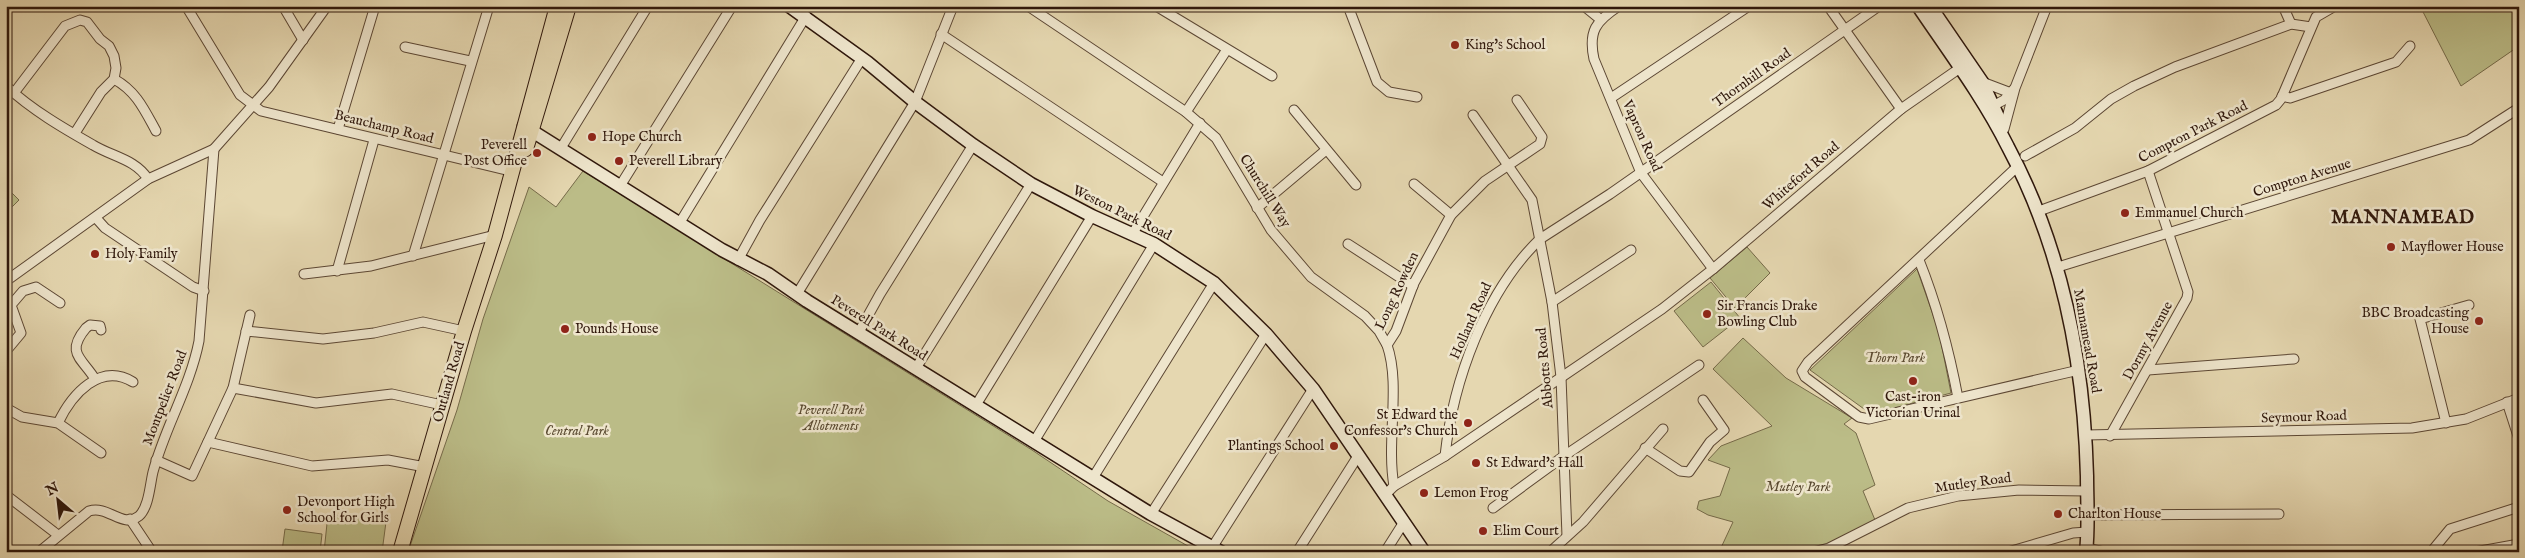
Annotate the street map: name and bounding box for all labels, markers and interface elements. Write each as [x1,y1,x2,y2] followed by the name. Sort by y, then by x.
[1465,36,1546,54] place label: King's School
[1449,39,1461,51] marker: King's School
[1709,44,1795,112] street label: Thornhill Road
[1618,96,1666,175] street label: Vapron Road
[2135,96,2251,167] street label: Compton Park Road
[333,106,436,148] street label: Beauchamp Road
[602,128,682,146] place label: Hope Church
[586,131,598,143] marker: Hope Church
[464,136,528,170] place label: Peverell Post Office
[1759,137,1844,214] street label: Whiteford Road
[531,147,543,159] marker: Peverell Post Office
[1235,151,1295,231] street label: Churchill Way
[629,152,723,170] place label: Peverell Library
[2251,154,2354,201] street label: Compton Avenue
[613,155,625,167] marker: Peverell Library
[1069,181,1175,245] street label: Weston Park Road
[2135,204,2244,222] place label: Emmanuel Church
[2331,206,2475,230] district label: MANNAMEAD
[2119,207,2131,219] marker: Emmanuel Church
[2401,238,2504,256] place label: Mayflower House
[2385,241,2397,253] marker: Mayflower House
[105,245,178,263] place label: Holy Family
[89,248,101,260] marker: Holy Family
[1371,249,1423,333] street label: Long Rowden
[1446,279,1496,362] street label: Holland Road
[2069,287,2105,395] street label: Mannamead Road
[827,291,931,365] street label: Peverell Park Road
[1717,297,1818,331] place label: Sir Francis Drake Bowling Club
[2119,298,2177,384] street label: Dormy Avenue
[2361,304,2470,338] place label: BBC Broadcasting House
[1701,308,1713,320] marker: Sir Francis Drake Bowling Club
[2473,315,2485,327] marker: BBC Broadcasting House
[575,320,659,338] place label: Pounds House
[559,323,571,335] marker: Pounds House
[1532,326,1558,410] street label: Abbotts Road
[429,339,469,424] street label: Outland Road
[139,347,192,448] street label: Montpelier Road
[1865,349,1925,367] park label: Thorn Park
[1907,375,1919,387] marker: Cast-iron Victorian Urinal
[1865,388,1960,422] place label: Cast-iron Victorian Urinal
[798,401,865,435] park label: Peverell Park Allotments
[1344,406,1459,440] place label: St Edward the Confessor's Church
[2261,406,2348,427] street label: Seymour Road
[1462,417,1474,429] marker: St Edward the Confessor's Church
[545,422,609,440] park label: Central Park
[1228,437,1324,455] place label: Plantings School
[1328,440,1340,452] marker: Plantings School
[1486,454,1584,472] place label: St Edward's Hall
[1470,457,1482,469] marker: St Edward's Hall
[1934,469,2013,497] street label: Mutley Road
[32,476,82,526] north arrow
[1765,478,1831,496] park label: Mutley Park
[42,479,62,501] text: N
[1434,484,1509,502] place label: Lemon Frog
[1418,487,1430,499] marker: Lemon Frog
[297,493,395,527] place label: Devonport High School for Girls
[281,504,293,516] marker: Devonport High School for Girls
[2068,505,2162,523] place label: Charlton House
[2052,508,2064,520] marker: Charlton House
[1493,522,1559,540] place label: Elim Court
[1477,525,1489,537] marker: Elim Court

